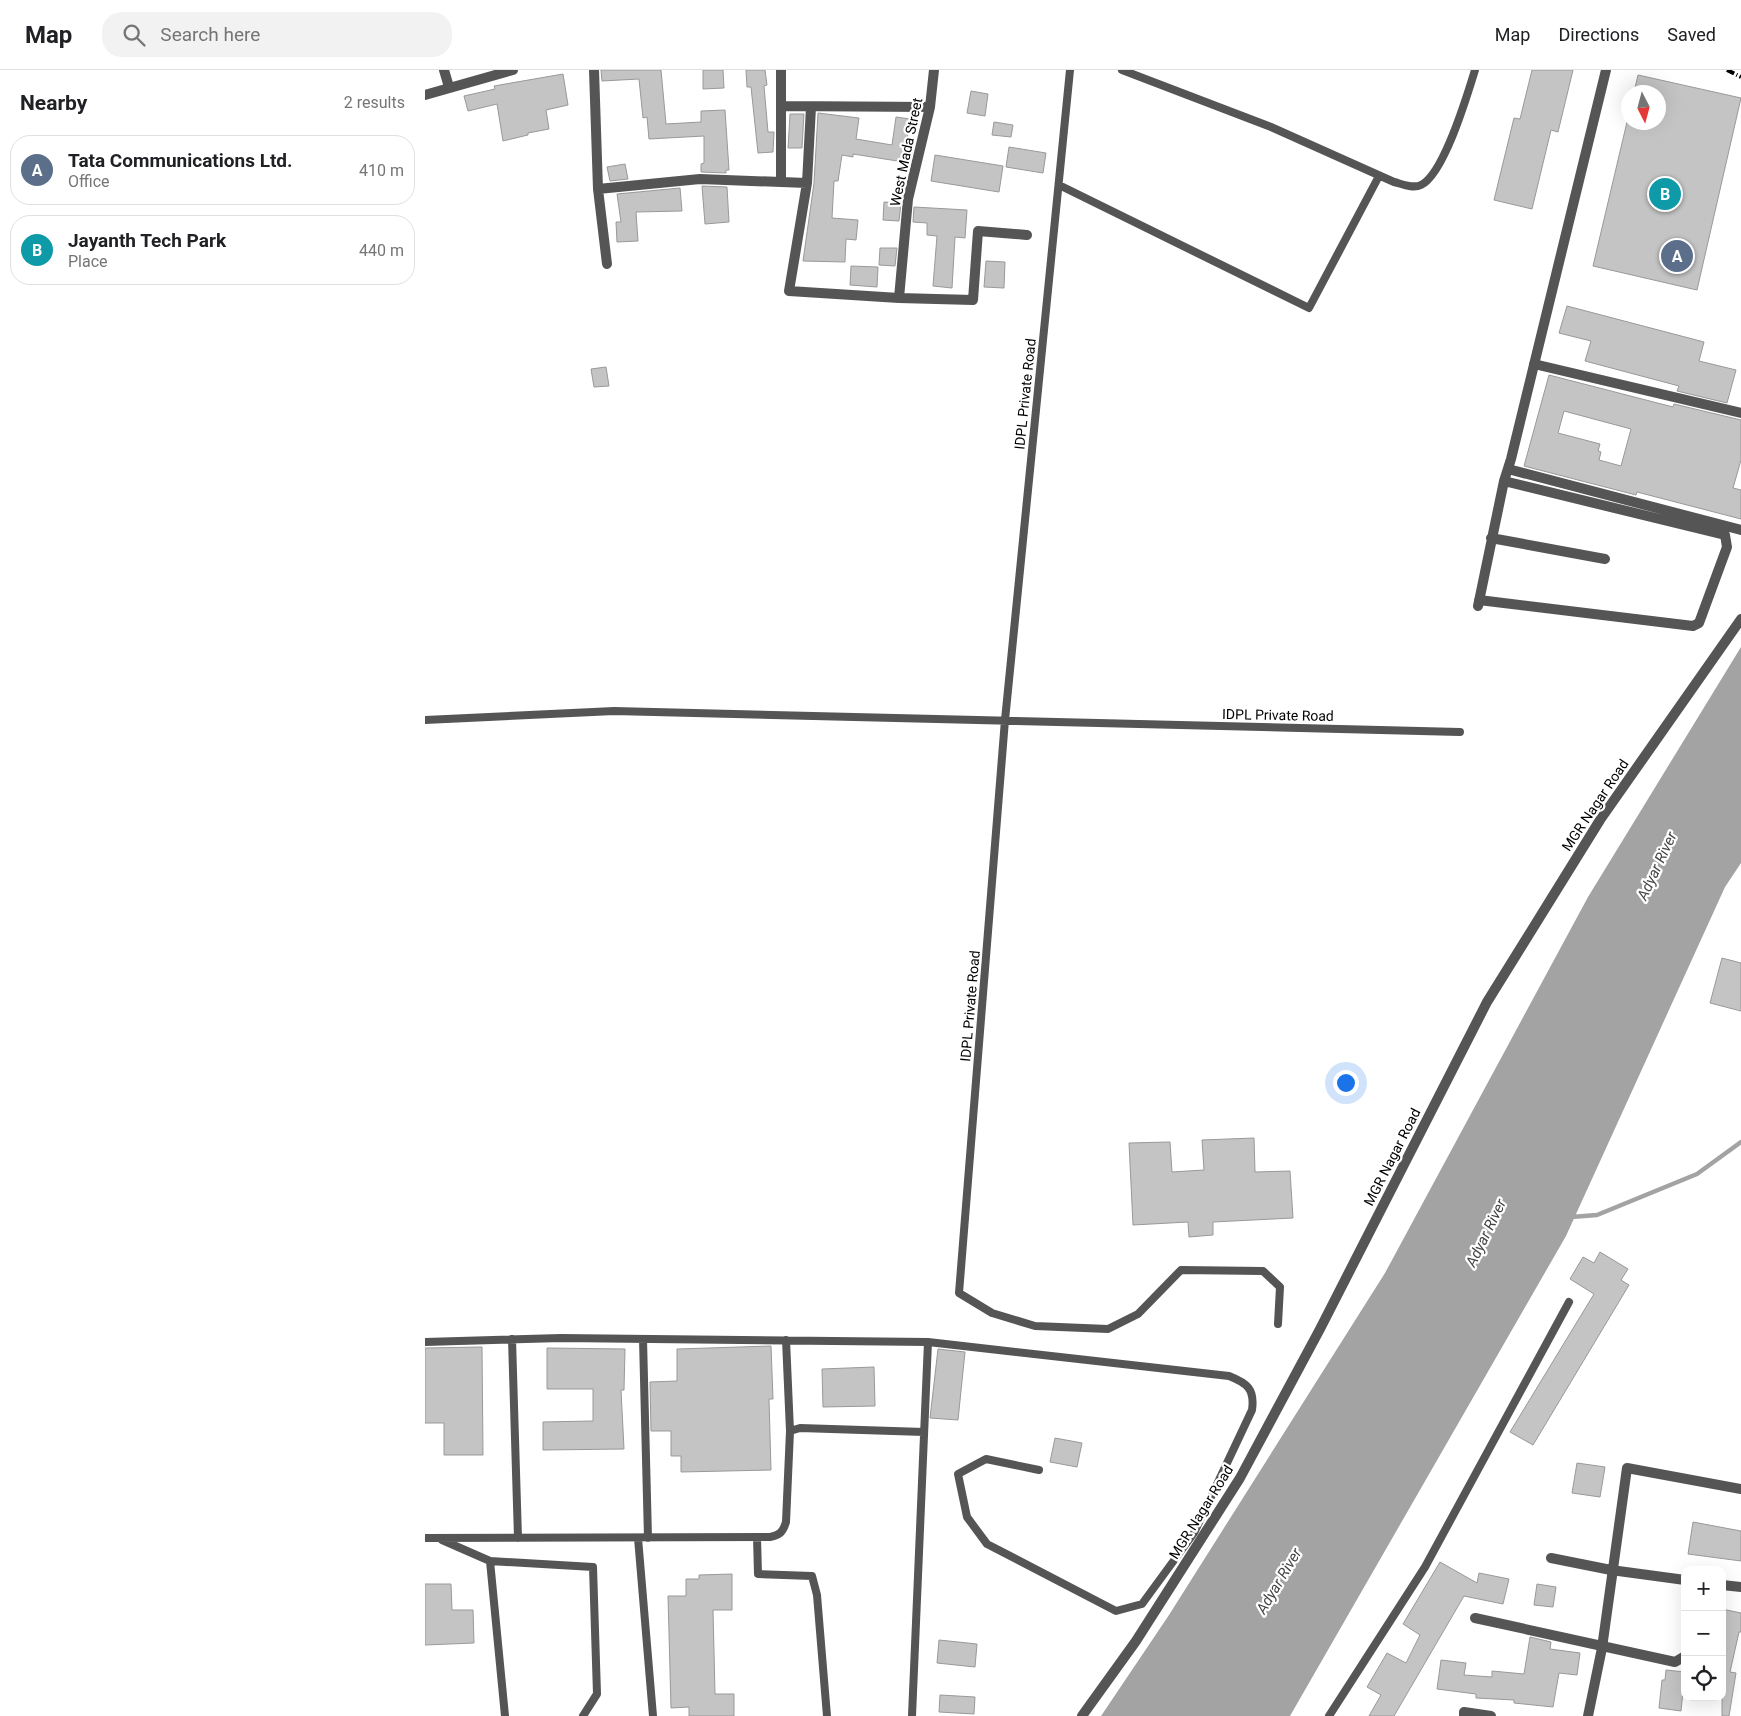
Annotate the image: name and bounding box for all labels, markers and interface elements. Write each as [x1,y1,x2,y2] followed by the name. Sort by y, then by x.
[102,12,452,57] search box
[25,21,72,49] text: Map
[120,21,148,49] icon: search
[160,23,260,46] text: Search here
[1495,24,1530,45] text: Map
[1558,24,1639,45] text: Directions
[1667,24,1716,45] text: Saved
[1621,85,1666,130] north arrow
[20,91,87,115] text: Nearby
[344,93,405,112] text: 2 results
[887,96,925,208] street label: West Mada Street
[68,149,293,172] text: Tata Communications Ltd.
[32,161,42,180] text: A
[359,161,404,180] text: 410 m
[68,172,110,191] text: Office
[1649,175,1681,213] pin: B
[68,229,226,252] text: Jayanth Tech Park
[1661,237,1693,275] pin: A
[32,241,42,260] text: B
[359,241,404,260] text: 440 m
[68,252,108,271] text: Place
[1011,338,1039,450] street label: IDPL Private Road
[1222,706,1334,724] street label: IDPL Private Road
[1558,756,1632,854] street label: MGR Nagar Road
[1633,828,1681,904] water label: Adyar River
[957,950,983,1062] street label: IDPL Private Road
[1333,1070,1359,1096] your location
[1361,1106,1423,1208] street label: MGR Nagar Road
[1461,1195,1511,1271] water label: Adyar River
[1166,1462,1236,1562] street label: MGR Nagar Road
[1252,1544,1306,1618] water label: Adyar River
[1681,1566,1726,1701] map controls
[1681,1566,1726,1611] button: +
[1681,1611,1726,1656] button: −
[1681,1656,1726,1701] button: locate

